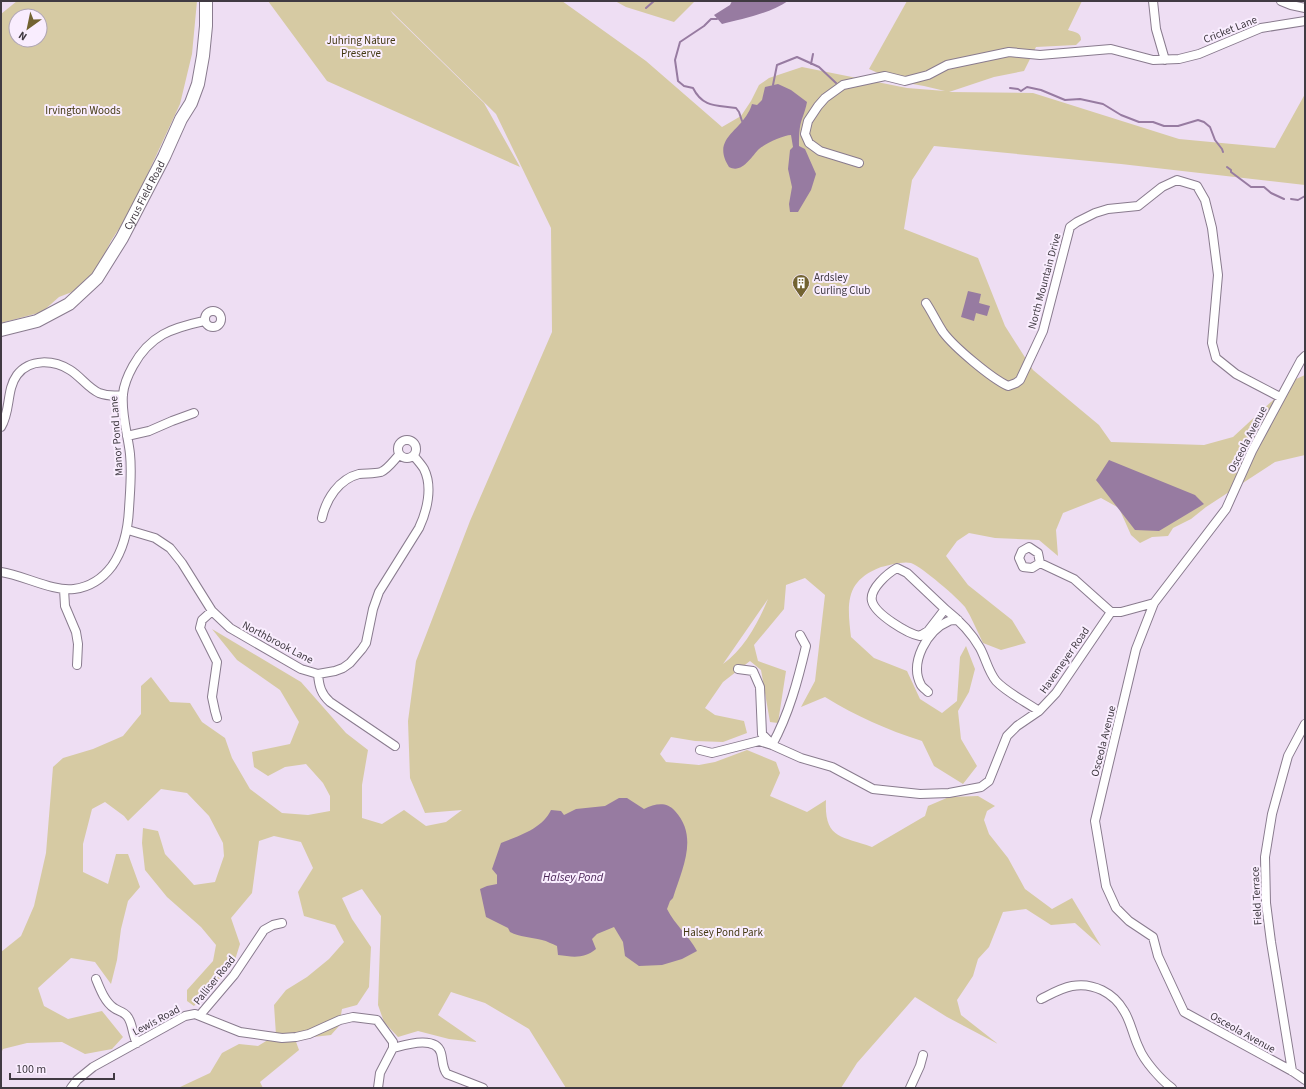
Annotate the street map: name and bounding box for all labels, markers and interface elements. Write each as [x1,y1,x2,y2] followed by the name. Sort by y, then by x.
[8,8,48,48] north arrow
[1201,12,1260,47] street label: Cricket Lane
[16,28,30,44] text: N
[327,33,396,61] park label: Juhring Nature Preserve
[45,103,121,118] park label: Irvington Woods
[120,158,169,233] street label: Cyrus Field Road
[1024,231,1065,331] street label: North Mountain Drive
[814,270,870,298] place label: Ardsley Curling Club
[791,273,811,298] building icon: Ardsley Curling Club
[106,395,127,476] street label: Manor Pond Lane
[1224,403,1271,475] street label: Osceola Avenue
[240,617,316,668] street label: Northbrook Lane
[1036,624,1093,697] street label: Havemeyer Road
[1087,704,1120,778] street label: Osceola Avenue
[1247,866,1266,926] street label: Field Terrace
[543,869,604,886] water label: Halsey Pond
[683,925,763,940] park label: Halsey Pond Park
[190,953,239,1008] street label: Palliser Road
[130,1002,183,1039] street label: Lewis Road
[1207,1008,1279,1057] street label: Osceola Avenue
[10,1055,114,1081] scale bar
[16,1061,46,1078] text: 100 m

